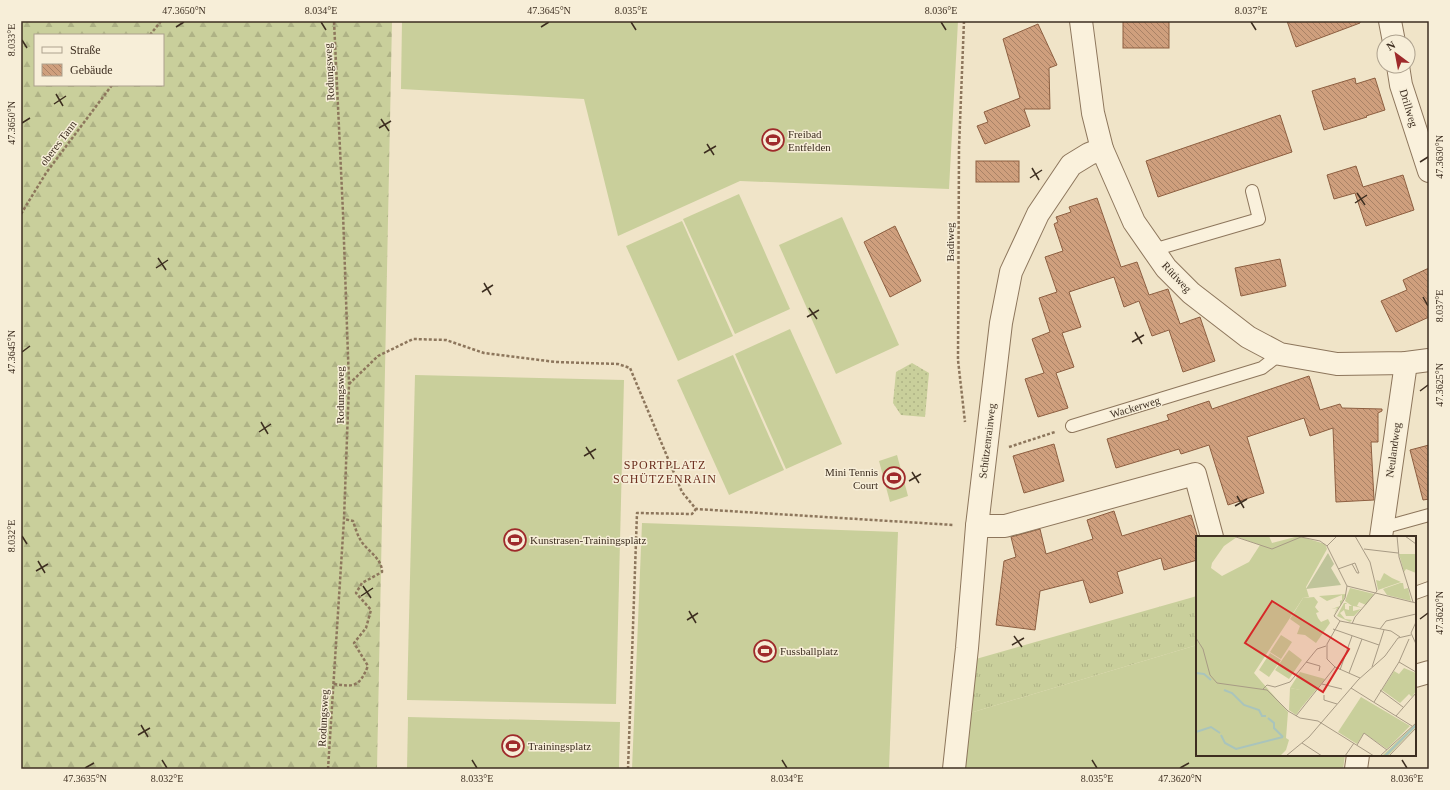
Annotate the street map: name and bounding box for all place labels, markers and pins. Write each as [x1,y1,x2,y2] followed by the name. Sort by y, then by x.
[760,127,786,153] sports icon: Freibad Entfelden
[788,128,831,153] place label: Freibad Entfelden
[881,465,907,491] sports icon: Mini Tennis Court
[825,466,878,491] place label: Mini Tennis Court
[502,527,528,553] sports icon: Kunstrasen-Trainingsplatz
[530,534,646,546] place label: Kunstrasen-Trainingsplatz
[752,638,778,664] sports icon: Fussballplatz
[780,645,838,657] place label: Fussballplatz
[500,733,526,759] sports icon: Trainingsplatz
[528,740,591,752] place label: Trainingsplatz

